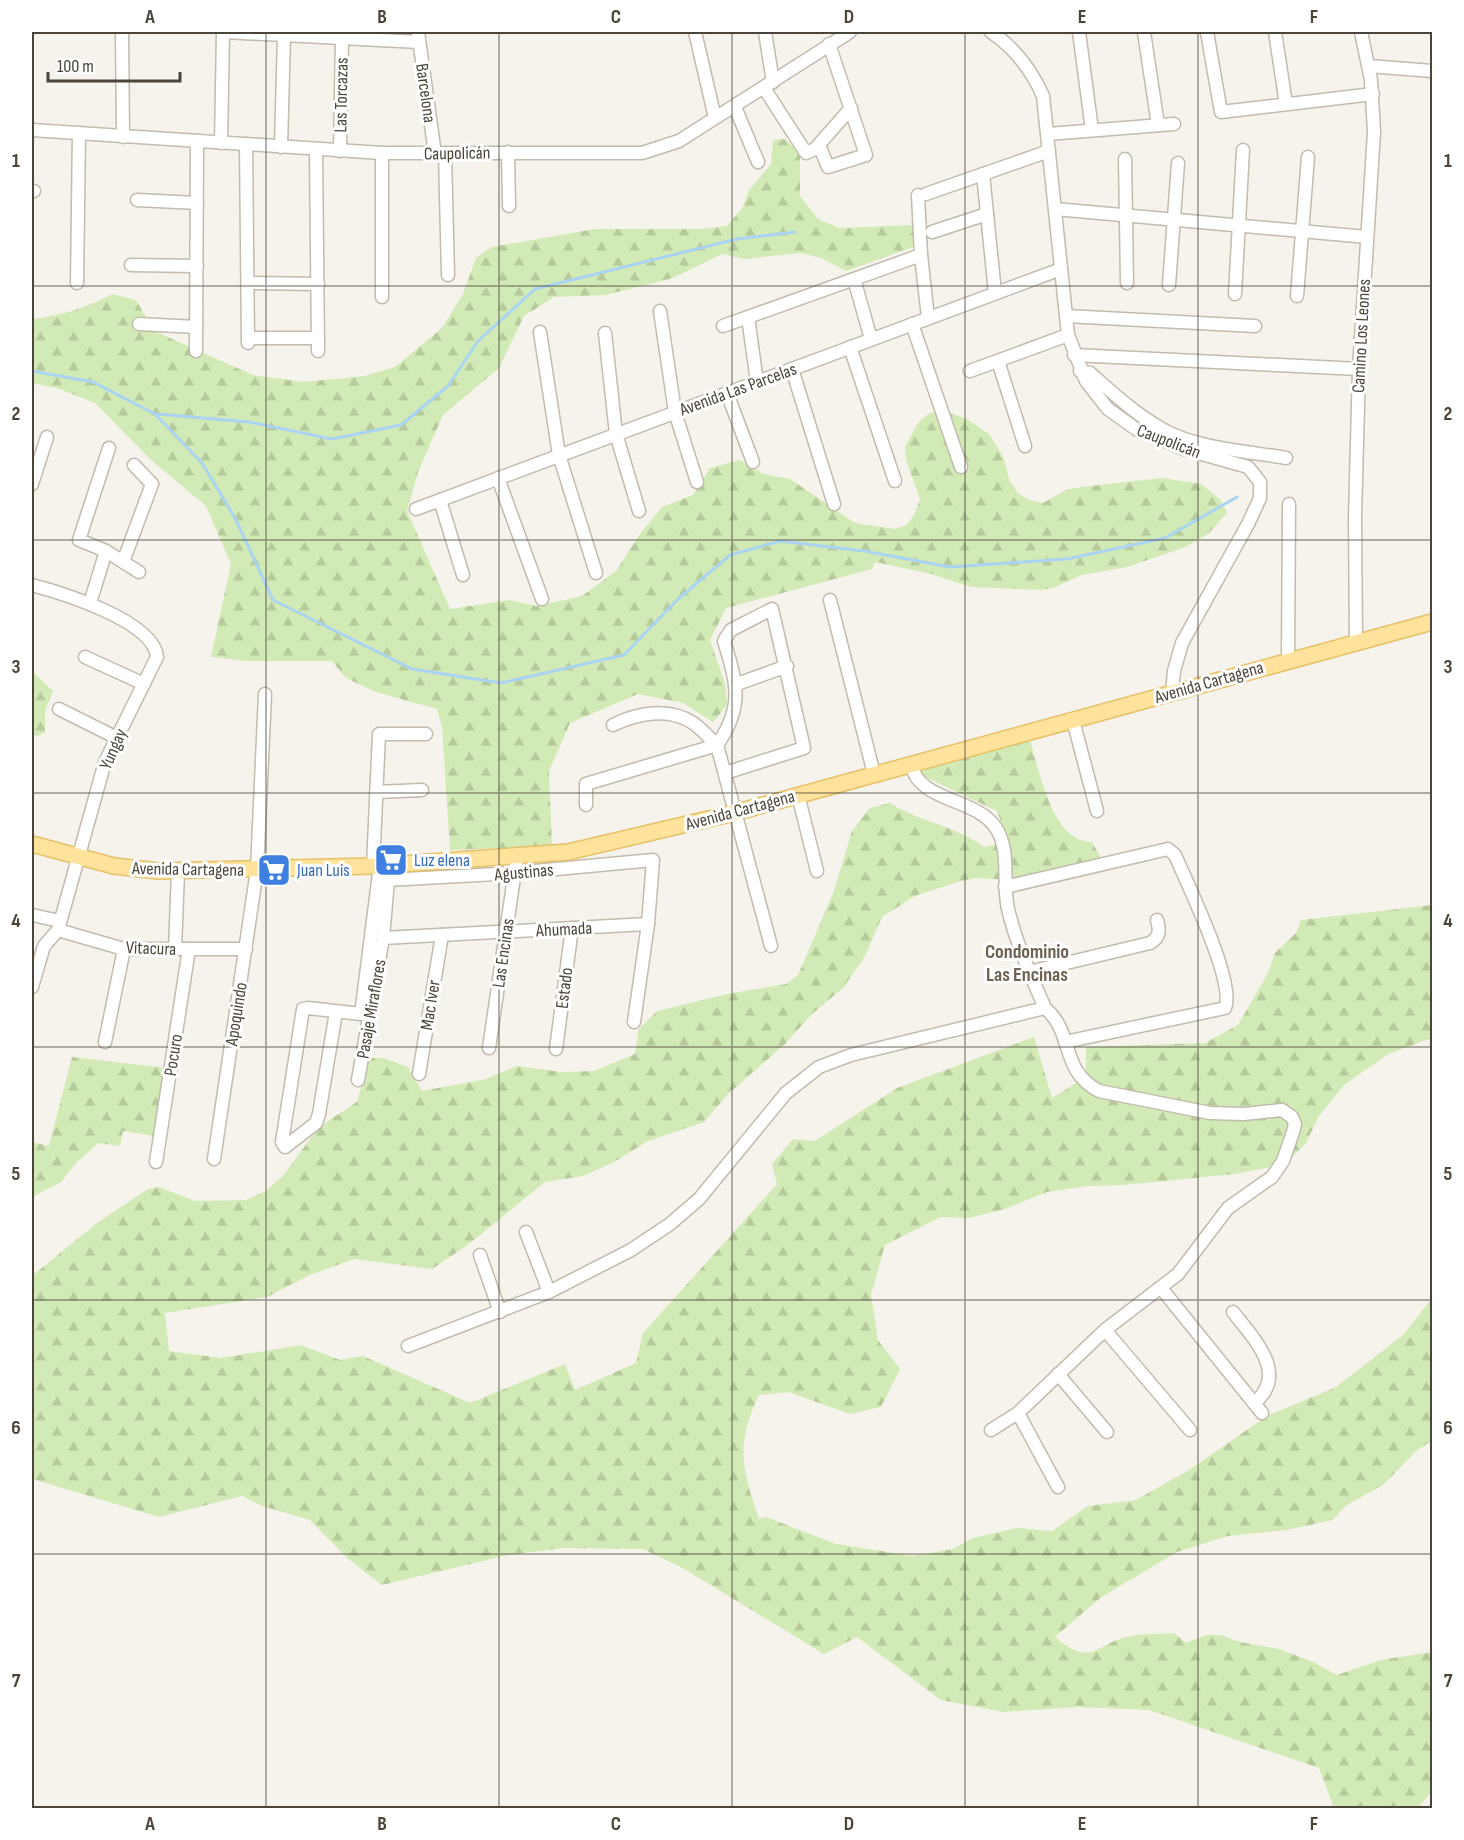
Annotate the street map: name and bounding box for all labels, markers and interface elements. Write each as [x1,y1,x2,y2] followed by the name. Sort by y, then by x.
[144,5,155,29] text: A
[377,5,387,29] text: B
[611,5,621,29] text: C
[844,5,854,29] text: D
[1078,5,1086,29] text: E
[1310,5,1318,29] text: F
[48,45,180,83] scale bar
[57,56,94,77] text: 100 m
[330,57,353,133] street label: Las Torcazas
[411,62,440,124] street label: Barcelona
[424,142,490,165] street label: Caupolicán
[12,149,20,173] text: 1
[1444,149,1452,173] text: 1
[1348,278,1375,394] street label: Camino Los Leones
[676,359,800,421] street label: Avenida Las Parcelas
[12,402,20,426] text: 2
[1444,402,1452,426] text: 2
[1134,420,1204,463] street label: Caupolicán
[12,655,21,679] text: 3
[1444,655,1453,679] text: 3
[1151,657,1266,708] street label: Avenida Cartagena
[95,725,132,773] street label: Yungay
[682,786,797,835] street label: Avenida Cartagena
[373,842,409,878] supermarket icon: Luz elena
[414,850,470,871] place label: Luz elena
[256,852,292,888] supermarket icon: Juan Luis
[131,858,244,881] street label: Avenida Cartagena
[493,859,554,886] street label: Agustinas
[296,860,350,881] place label: Juan Luis
[11,909,21,933] text: 4
[1443,909,1453,933] text: 4
[488,917,519,989] street label: Las Encinas
[534,918,593,942] street label: Ahumada
[125,937,177,960] street label: Vitacura
[985,940,1069,987] district label: Condominio Las Encinas
[352,958,391,1060] street label: Pasaje Miraflores
[552,966,577,1010] street label: Estado
[416,978,445,1032] street label: Mac Iver
[221,981,252,1048] street label: Apoquindo
[160,1033,187,1078] street label: Pocuro
[12,1162,21,1186] text: 5
[1444,1162,1453,1186] text: 5
[11,1416,21,1440] text: 6
[1443,1416,1453,1440] text: 6
[12,1669,21,1693] text: 7
[1444,1669,1453,1693] text: 7
[144,1812,155,1836] text: A
[377,1812,387,1836] text: B
[611,1812,621,1836] text: C
[844,1812,854,1836] text: D
[1078,1812,1086,1836] text: E
[1310,1812,1318,1836] text: F

